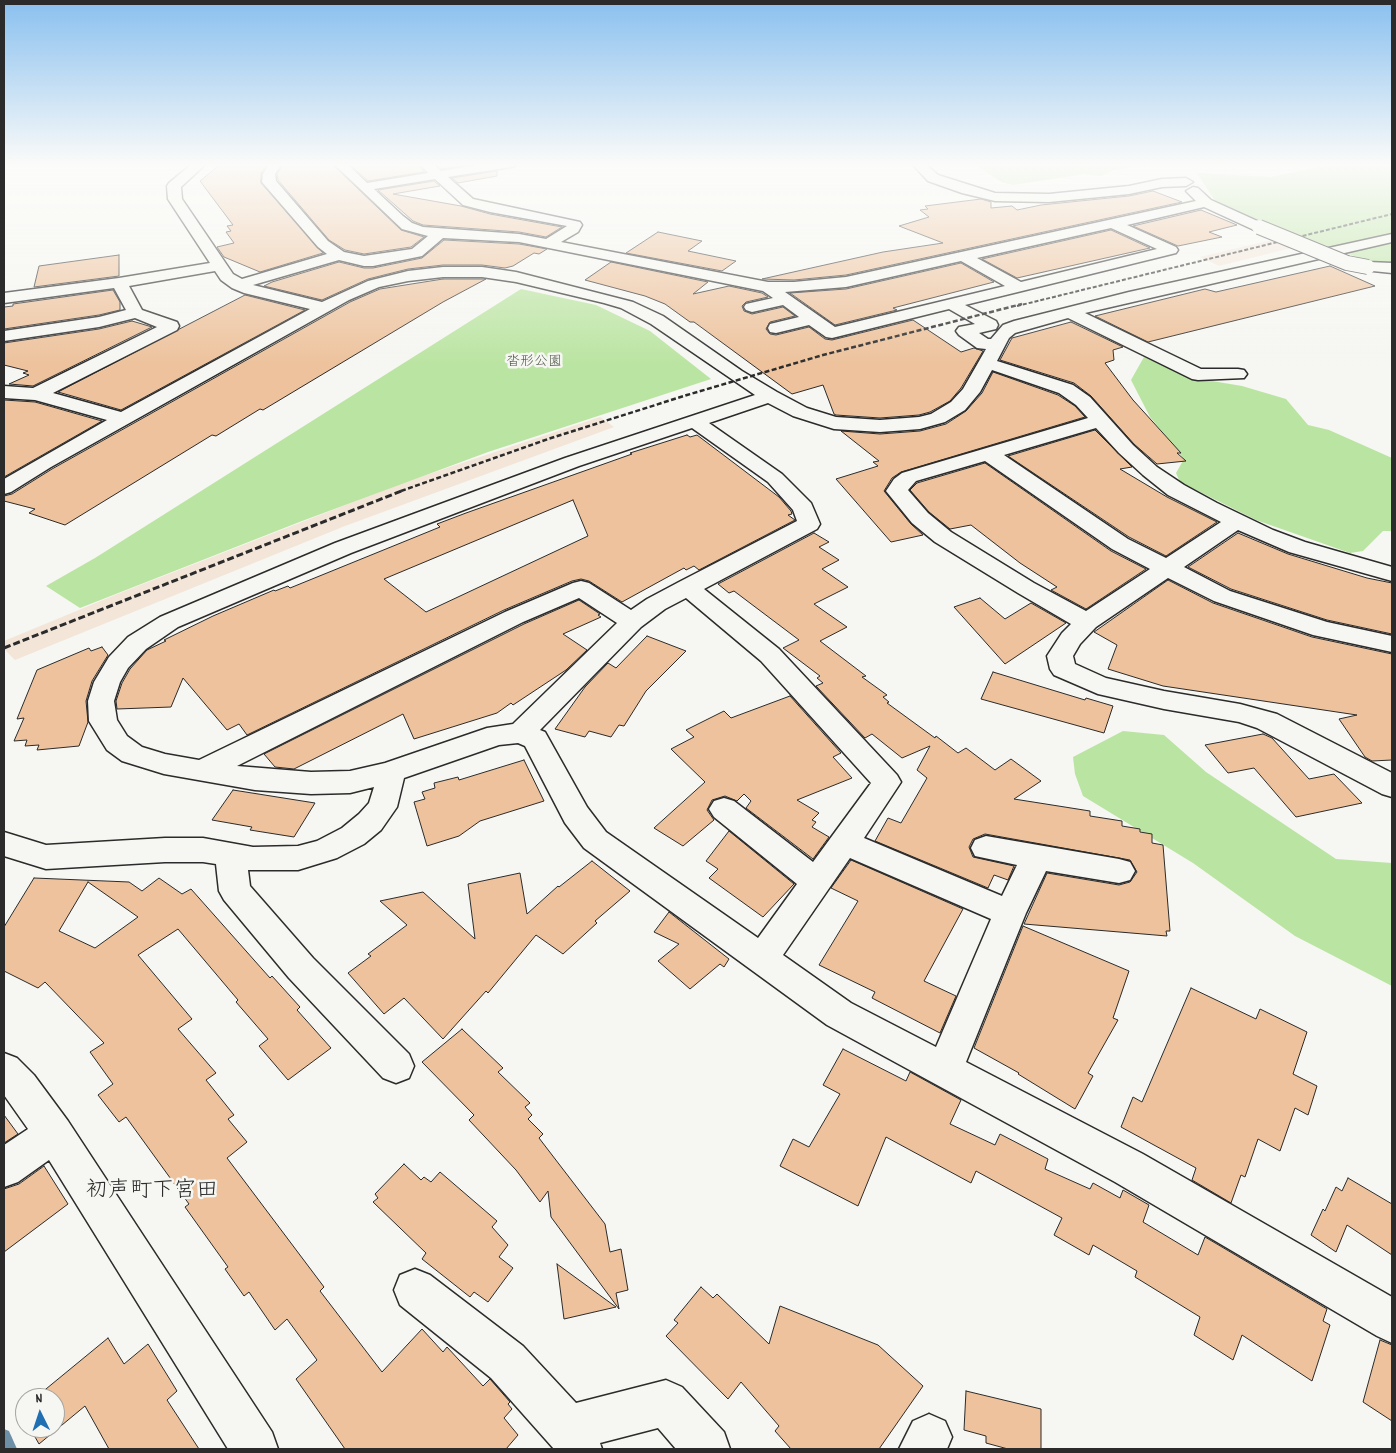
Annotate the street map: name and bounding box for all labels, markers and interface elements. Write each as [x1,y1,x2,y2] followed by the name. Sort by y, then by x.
[506,355,562,371] park label: 沓形公園
[86,1180,218,1206] district label: 初声町下宮田
[15,1388,65,1438] north arrow
[35,1389,43,1409] text: N

